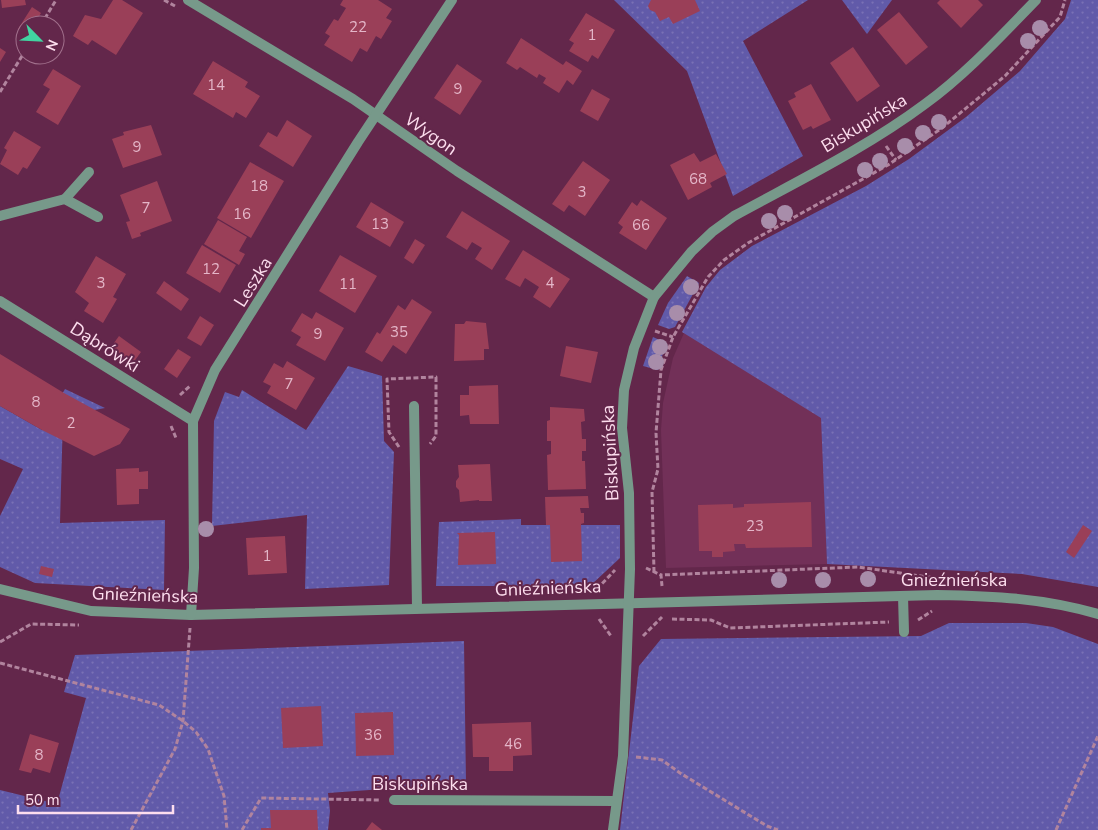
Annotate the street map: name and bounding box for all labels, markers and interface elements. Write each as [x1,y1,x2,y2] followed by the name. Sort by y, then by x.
[15,15,65,65] north arrow
[349,17,367,37] house number: 22
[587,25,597,45] house number: 1
[41,36,62,54] text: N
[207,75,225,95] house number: 14
[453,79,463,99] house number: 9
[817,88,911,158] street label: Biskupińska
[400,107,462,161] street label: Wygon
[132,137,142,157] house number: 9
[689,169,707,189] house number: 68
[250,176,268,196] house number: 18
[577,182,587,202] house number: 3
[141,198,151,218] house number: 7
[233,204,251,224] house number: 16
[371,214,389,234] house number: 13
[632,215,650,235] house number: 66
[228,252,278,312] street label: Leszka
[202,259,220,279] house number: 12
[96,273,106,293] house number: 3
[545,273,555,293] house number: 4
[339,274,357,294] house number: 11
[66,316,144,378] street label: Dąbrówki
[390,322,408,342] house number: 35
[313,324,323,344] house number: 9
[284,374,294,394] house number: 7
[31,392,41,412] house number: 8
[596,404,624,502] street label: Biskupińska
[66,413,76,433] house number: 2
[746,516,764,536] house number: 23
[262,546,272,566] house number: 1
[901,568,1007,592] street label: Gnieźnieńska
[494,574,602,602] street label: Gnieźnieńska
[91,581,199,609] street label: Gnieźnieńska
[364,725,382,745] house number: 36
[504,734,522,754] house number: 46
[34,745,44,765] house number: 8
[372,772,468,796] street label: Biskupińska
[18,782,172,814] scale bar
[25,790,60,810] text: 50 m

